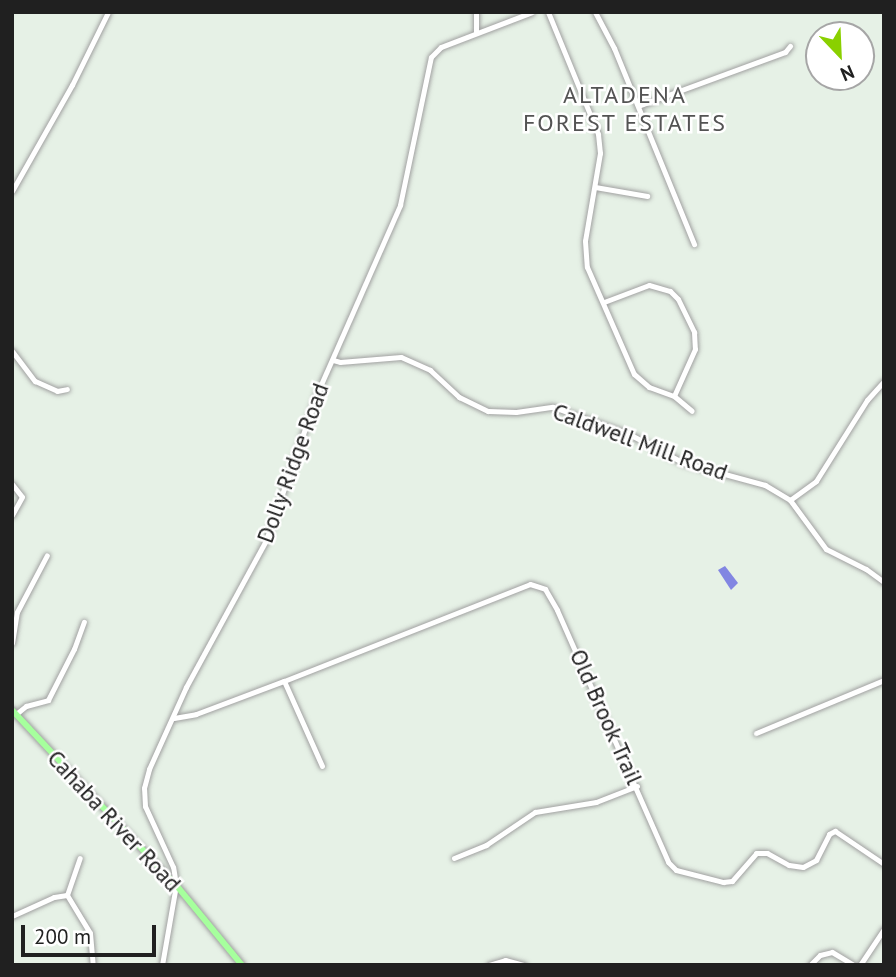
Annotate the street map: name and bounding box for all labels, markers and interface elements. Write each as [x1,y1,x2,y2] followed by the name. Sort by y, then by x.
[805,21,875,91] north arrow
[837,60,858,87] text: N
[524,81,726,137] district label: ALTADENA FOREST ESTATES
[251,379,335,547] street label: Dolly Ridge Road
[549,398,731,486] street label: Caldwell Mill Road
[564,644,648,790] street label: Old Brook Trail
[41,745,187,897] street label: Cahaba River Road
[24,911,159,955] scale bar
[34,923,91,950] text: 200 m

